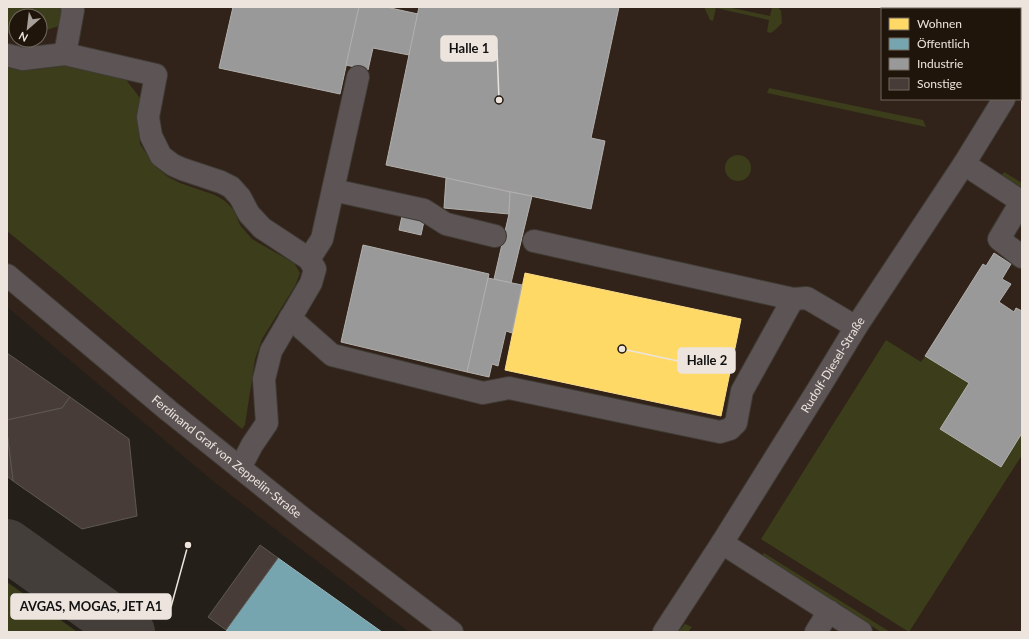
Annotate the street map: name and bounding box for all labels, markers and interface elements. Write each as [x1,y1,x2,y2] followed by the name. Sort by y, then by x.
[8,8,48,48] north arrow
[881,8,1021,100] legend
[917,16,962,31] text: Wohnen
[16,30,30,45] text: N
[441,36,497,61] callout: Halle 1
[917,36,970,51] text: Öffentlich
[449,40,489,56] text: Halle 1
[917,56,963,71] text: Industrie
[917,76,962,91] text: Sonstige
[797,314,868,416] street label: Rudolf-Diesel-Straße
[678,348,735,373] callout: Halle 2
[687,352,727,368] text: Halle 2
[149,392,305,521] street label: Ferdinand Graf von Zeppelin-Straße
[11,594,171,619] callout: AVGAS, MOGAS, JET A1
[19,598,162,614] text: AVGAS, MOGAS, JET A1

